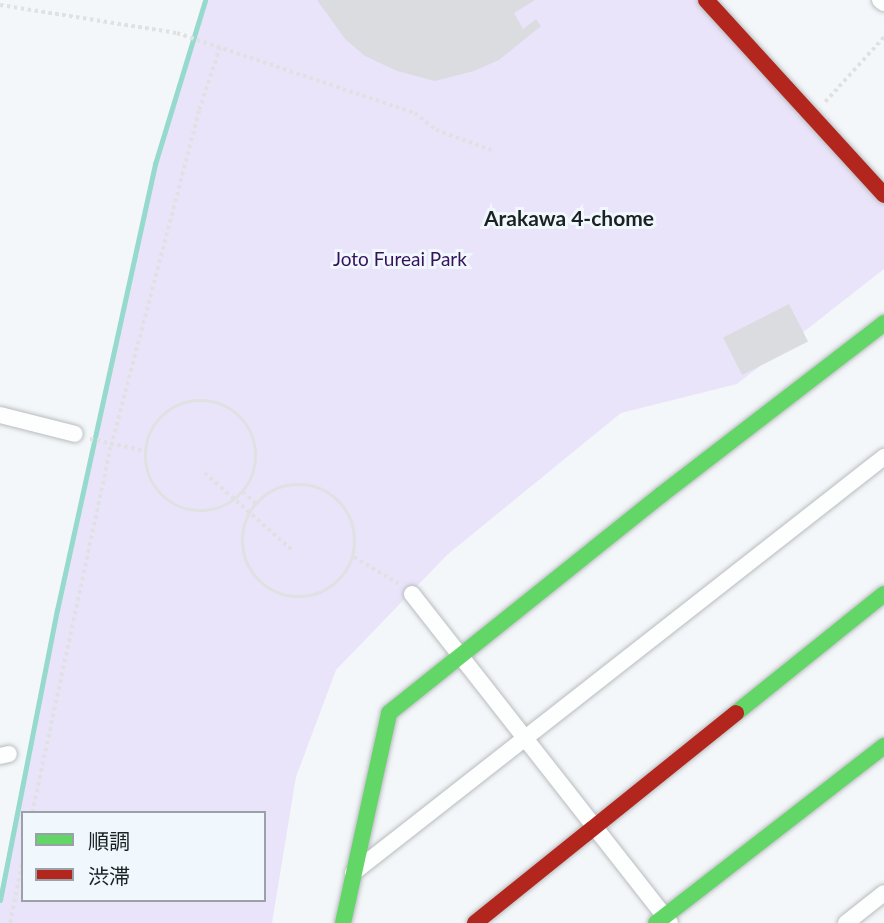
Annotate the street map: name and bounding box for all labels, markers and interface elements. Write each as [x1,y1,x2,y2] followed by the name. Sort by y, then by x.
[484,205,654,231] district label: Arakawa 4-chome
[333,248,467,270] park label: Joto Fureai Park
[21,811,266,902] legend
[88,828,130,853] text: 順調
[88,863,130,888] text: 渋滞

